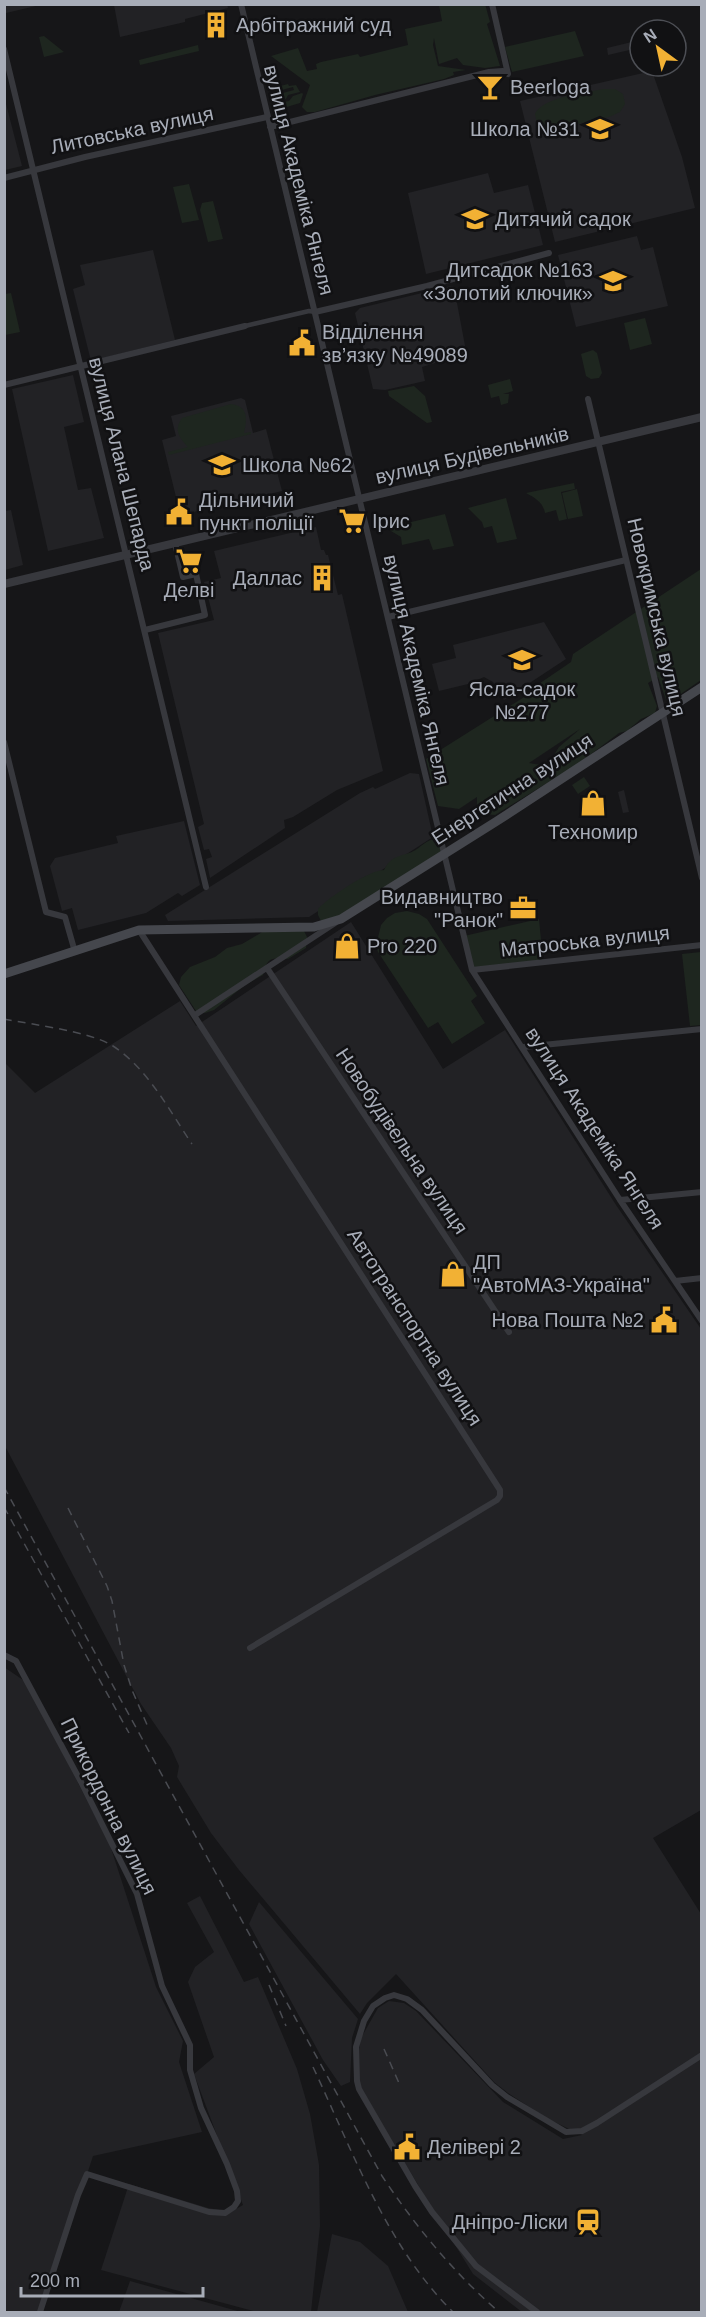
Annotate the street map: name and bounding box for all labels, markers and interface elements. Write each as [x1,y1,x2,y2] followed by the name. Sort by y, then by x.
[201,10,231,40] building icon: Арбітражний суд
[236,14,391,36] place label: Арбітражний суд
[628,18,688,78] north arrow
[641,26,660,46] text: N
[260,63,338,297] street label: вулиця Академіка Янгеля
[475,72,505,102] bar icon: Beerloga
[510,76,591,98] place label: Beerloga
[49,102,215,158] street label: Литовська вулиця
[585,114,615,144] school or university icon: Школа №31
[470,118,580,140] place label: Школа №31
[460,204,490,234] school or university icon: Дитячий садок
[495,208,631,230] place label: Дитячий садок
[423,259,593,304] place label: Дитсадок №163 «Золотий ключик»
[598,266,628,296] school or university icon: Дитсадок №163 «Золотий ключик»
[322,321,468,366] place label: Відділення зв’язку №49089
[287,328,317,358] public building icon: Відділення зв’язку №49089
[85,355,159,574] street label: вулиця Алана Шепарда
[373,422,571,488] street label: вулиця Будівельників
[207,450,237,480] school or university icon: Школа №62
[242,454,352,476] place label: Школа №62
[199,489,314,534] place label: Дільничий пункт поліції
[164,497,194,527] public building icon: Дільничий пункт поліції
[337,506,367,536] supermarket icon: Ірис
[372,510,410,532] place label: Ірис
[623,516,691,718] street label: Новокримська вулиця
[174,546,204,576] supermarket icon: Делві
[380,552,454,788] street label: вулиця Академіка Янгеля
[307,563,337,593] building icon: Даллас
[233,567,302,589] place label: Даллас
[164,579,214,601] place label: Делві
[507,645,537,675] school or university icon: Ясла-садок №277
[469,678,576,723] place label: Ясла-садок №277
[427,729,597,849] street label: Енергетична вулиця
[578,788,608,818] shop icon: Техномир
[548,821,638,843] place label: Техномир
[381,886,503,931] place label: Видавництво "Ранок"
[508,893,538,923] office icon: Видавництво "Ранок"
[499,921,671,961] street label: Матроська вулиця
[332,931,362,961] shop icon: Pro 220
[367,935,437,957] place label: Pro 220
[521,1023,669,1233] street label: вулиця Академіка Янгеля
[332,1044,472,1238] street label: Новобудівельна вулиця
[343,1225,487,1429] street label: Автотранспортна вулиця
[473,1251,650,1296] place label: ДП "АвтоМАЗ-Україна"
[438,1259,468,1289] shop icon: ДП "АвтоМАЗ-Україна"
[649,1305,679,1335] public building icon: Нова Пошта №2
[492,1309,644,1331] place label: Нова Пошта №2
[57,1714,161,1898] street label: Прикордонна вулиця
[392,2132,422,2162] public building icon: Делівері 2
[427,2136,521,2158] place label: Делівері 2
[573,2207,603,2237] station icon: Дніпро-Ліски
[452,2211,568,2233] place label: Дніпро-Ліски
[21,2260,202,2298] scale bar
[30,2271,80,2291] text: 200 m

